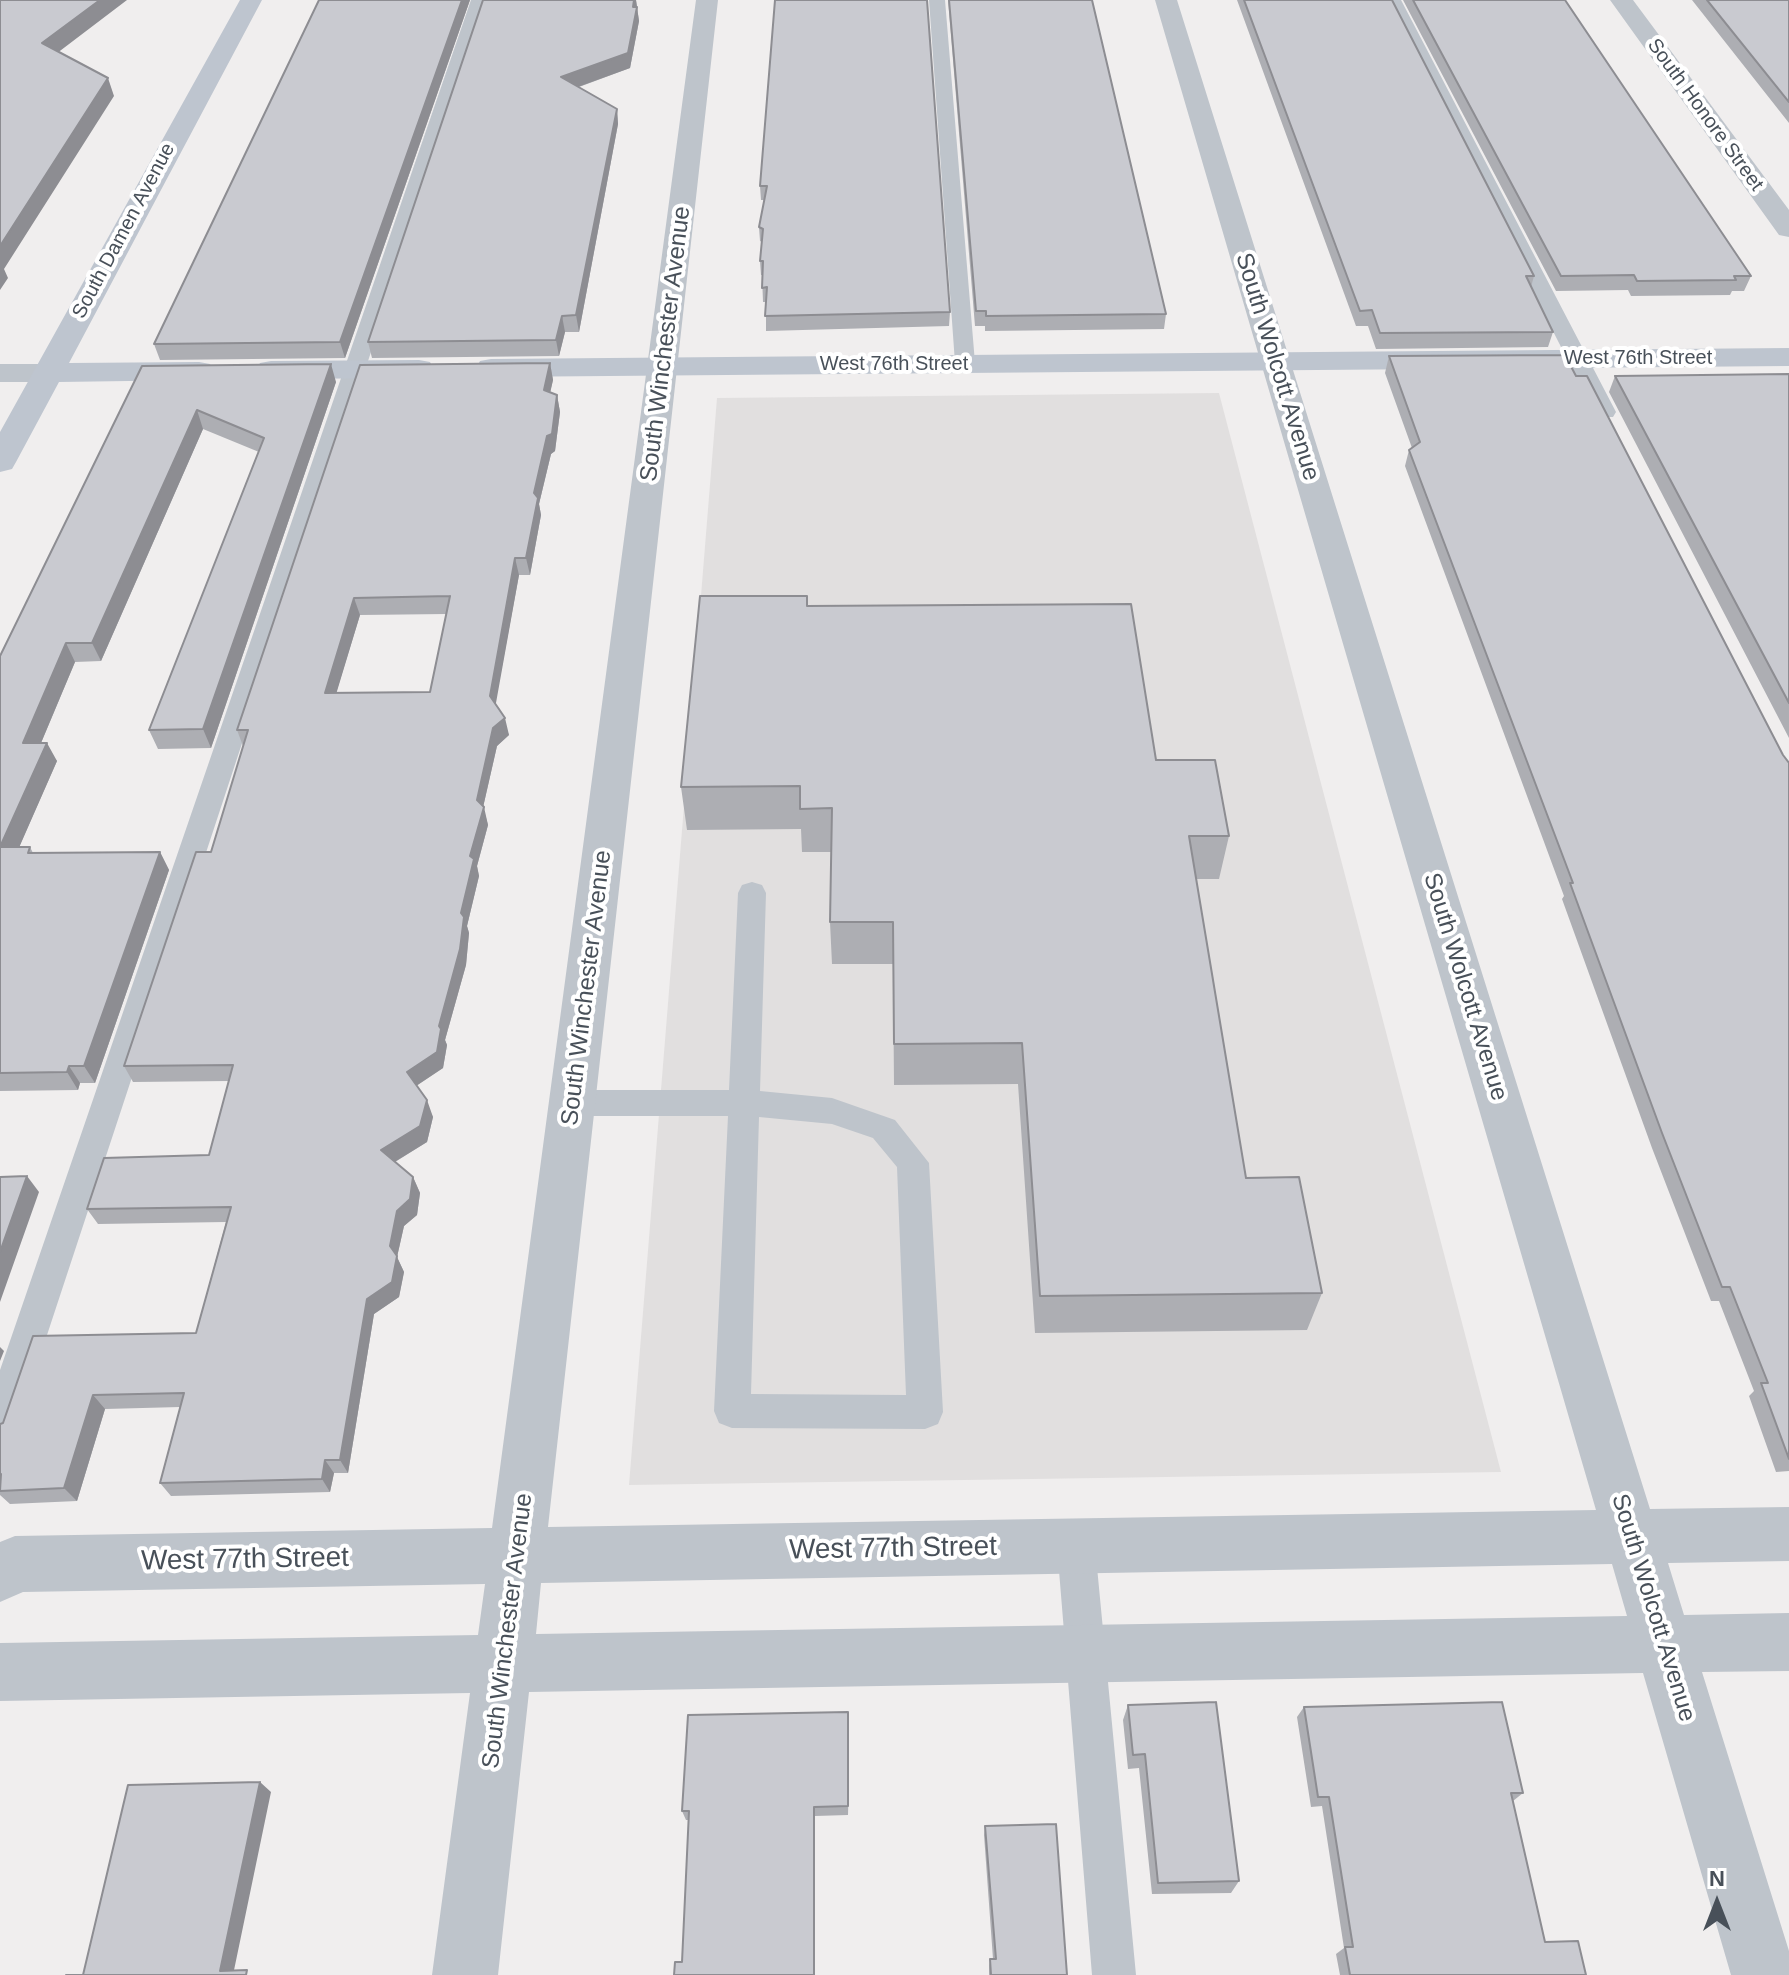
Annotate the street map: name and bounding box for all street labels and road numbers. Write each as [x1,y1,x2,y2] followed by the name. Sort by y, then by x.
[1642,34,1768,196] street label: South Honore Street
[68,139,180,323] street label: South Damen Avenue
[635,205,697,483] street label: South Winchester Avenue
[1229,250,1325,484] street label: South Wolcott Avenue
[1564,346,1712,370] street label: West 76th Street
[820,352,968,376] street label: West 76th Street
[556,849,618,1127] street label: South Winchester Avenue
[1417,870,1513,1104] street label: South Wolcott Avenue
[1605,1491,1701,1725] street label: South Wolcott Avenue
[477,1492,539,1770] street label: South Winchester Avenue
[789,1530,997,1568] street label: West 77th Street
[141,1541,349,1579] street label: West 77th Street

